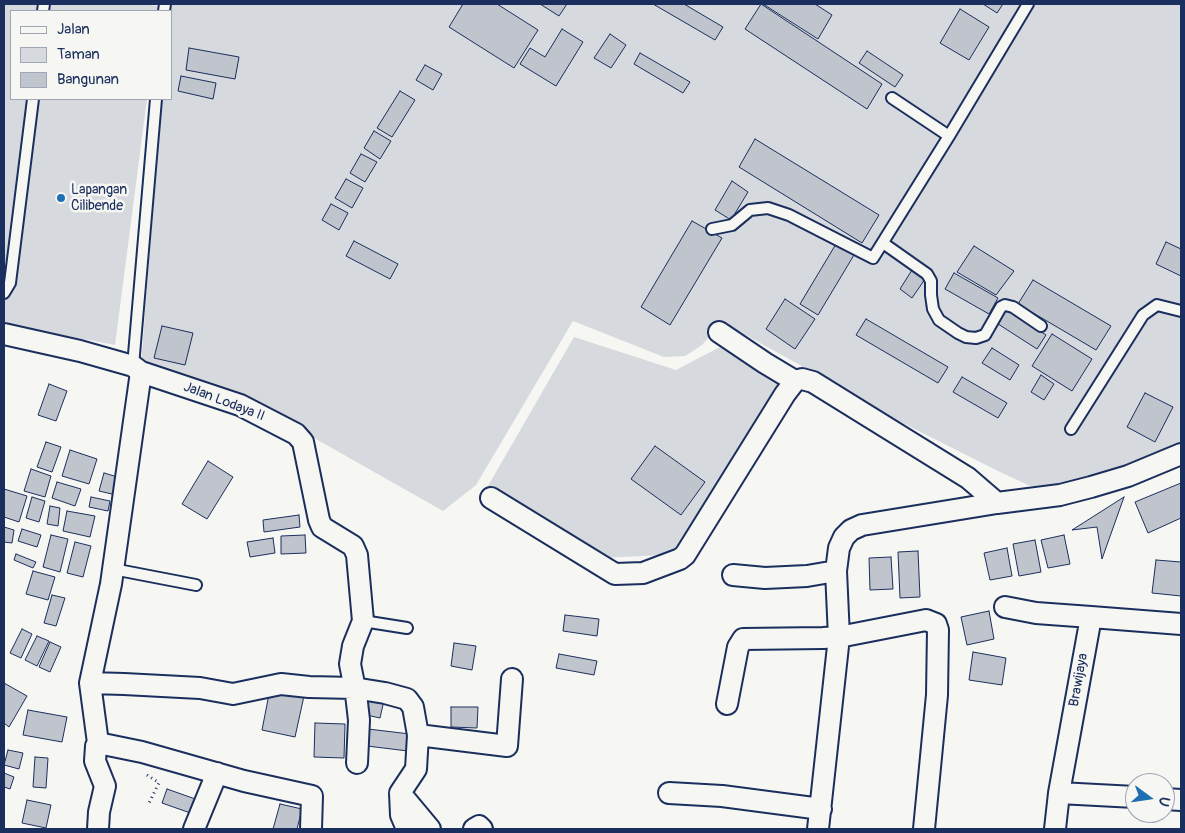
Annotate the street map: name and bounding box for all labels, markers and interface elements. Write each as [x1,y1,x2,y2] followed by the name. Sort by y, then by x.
[10,10,172,100] legend
[57,20,90,39] text: Jalan
[57,45,100,64] text: Taman
[57,70,119,89] text: Bangunan
[71,182,127,214] place label: Lapangan Cilibende
[55,192,67,204] marker: Lapangan Cilibende
[181,379,267,425] street label: Jalan Lodaya II
[1066,652,1092,708] street label: Brawijaya
[1125,773,1175,823] north arrow
[1155,795,1173,808] text: U

